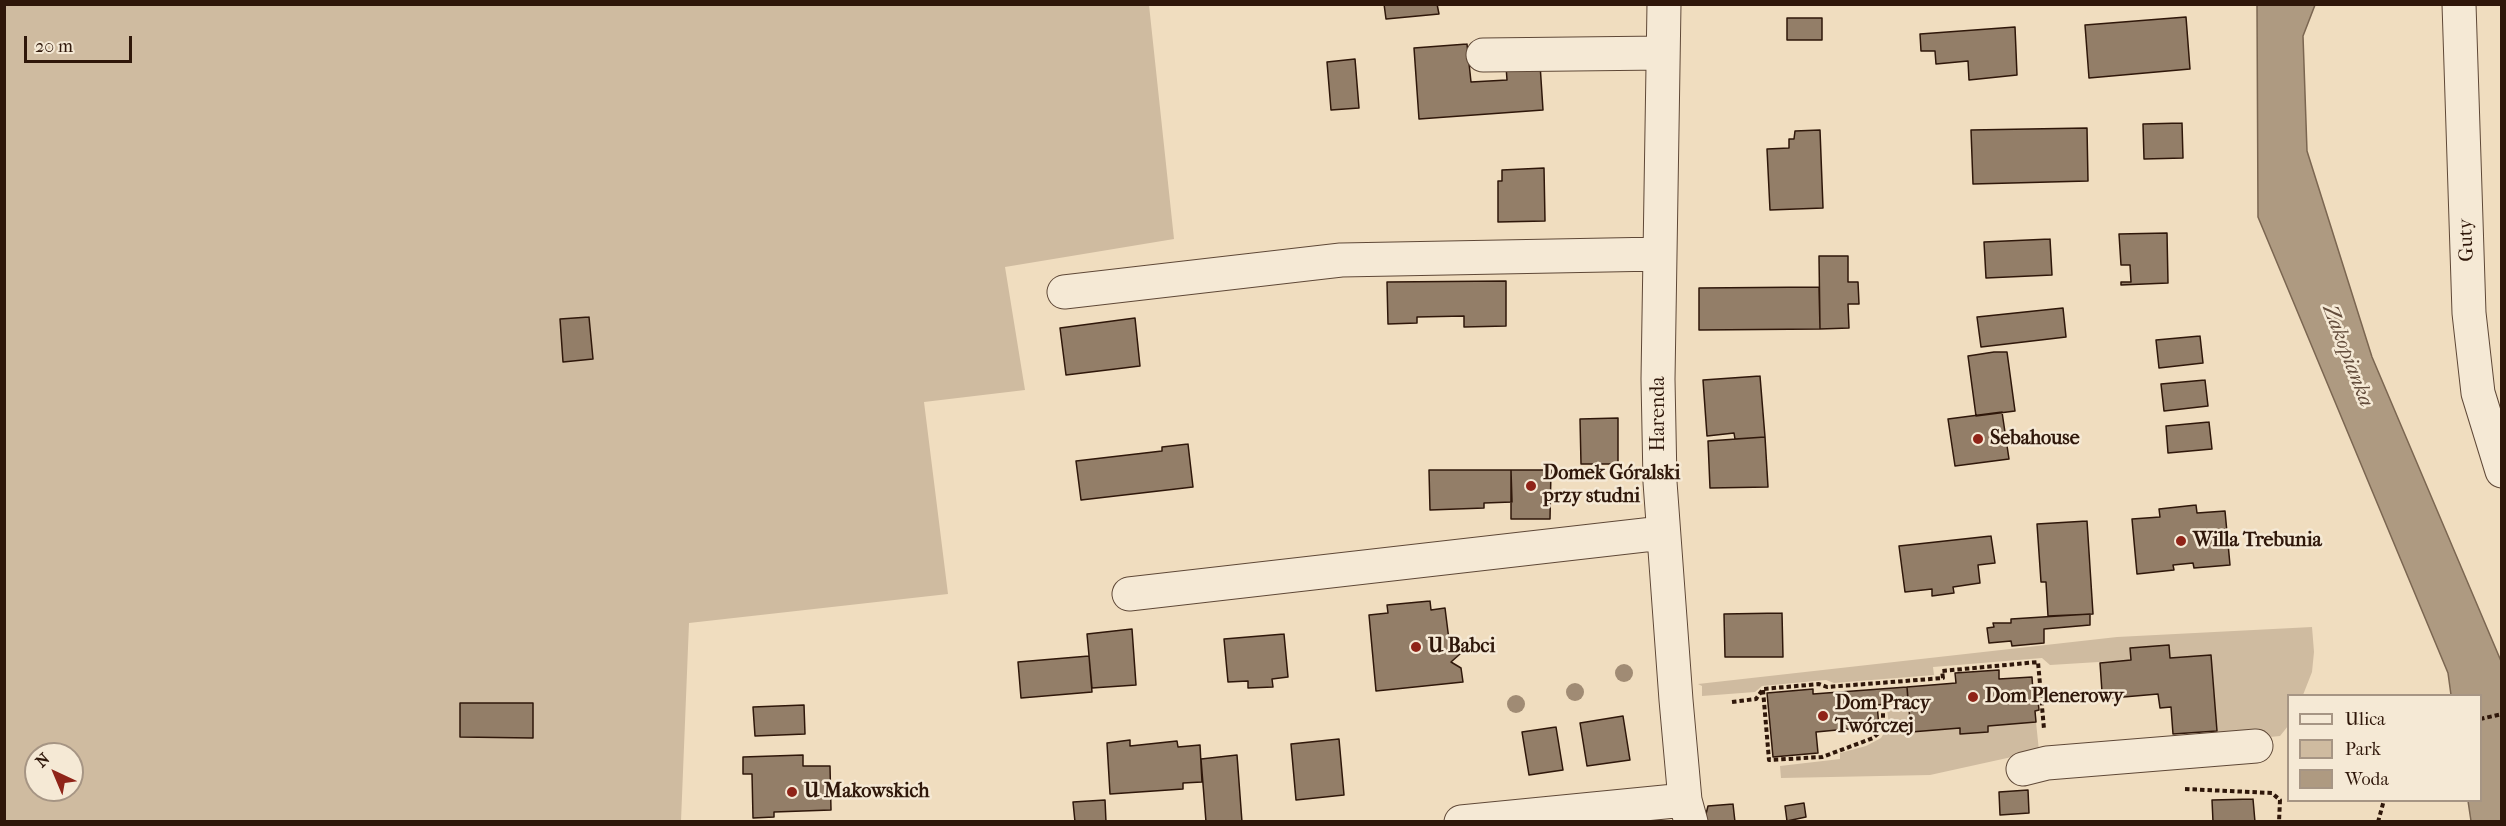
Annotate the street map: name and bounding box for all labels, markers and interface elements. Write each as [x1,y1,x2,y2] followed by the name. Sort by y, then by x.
[27,24,135,62] scale bar
[35,36,73,57] text: 20 m
[2454,218,2480,262] street label: Guty
[2316,301,2378,411] water label: Zakopianka
[1647,376,1671,452] street label: Harenda
[1990,427,2080,451] place label: Sebahouse
[1971,432,1985,446] marker: Sebahouse
[1543,462,1680,509] place label: Domek Góralski przy studni
[1524,479,1538,493] marker: Domek Góralski przy studni
[2193,529,2322,553] place label: Willa Trebunia
[2174,534,2188,548] marker: Willa Trebunia
[1428,635,1495,659] place label: U Babci
[1409,640,1423,654] marker: U Babci
[1985,685,2124,709] place label: Dom Plenerowy
[1966,690,1980,704] marker: Dom Plenerowy
[1835,692,1930,739] place label: Dom Pracy Twórczej
[2287,694,2482,802] legend
[1816,709,1830,723] marker: Dom Pracy Twórczej
[2345,709,2385,730] text: Ulica
[2345,739,2381,760] text: Park
[24,742,84,802] north arrow
[32,749,53,771] text: N
[2345,769,2389,790] text: Woda
[804,780,929,804] place label: U Makowskich
[785,785,799,799] marker: U Makowskich

